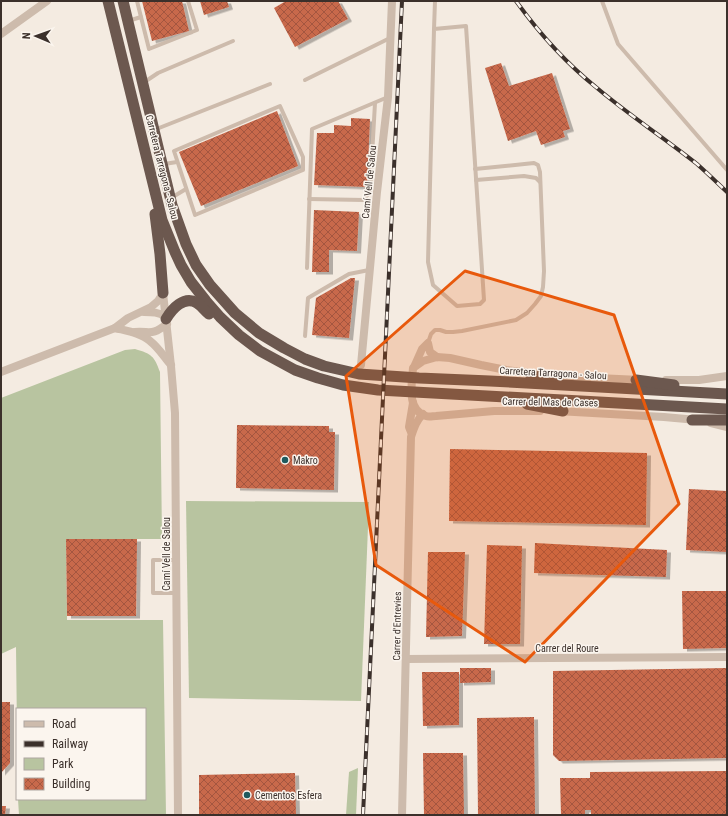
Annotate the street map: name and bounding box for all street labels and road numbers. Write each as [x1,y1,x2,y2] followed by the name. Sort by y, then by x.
[144,114,180,221] street label: Carretera Tarragona - Salou
[360,145,378,219] street label: Camí Vell de Salou
[499,365,607,381] street label: Carretera Tarragona - Salou
[502,396,599,408] street label: Carrer del Mas de Cases
[161,517,172,591] street label: Camí Vell de Salou
[391,591,403,661] street label: Carrer d'Entrevies
[535,643,599,654] street label: Carrer del Roure

